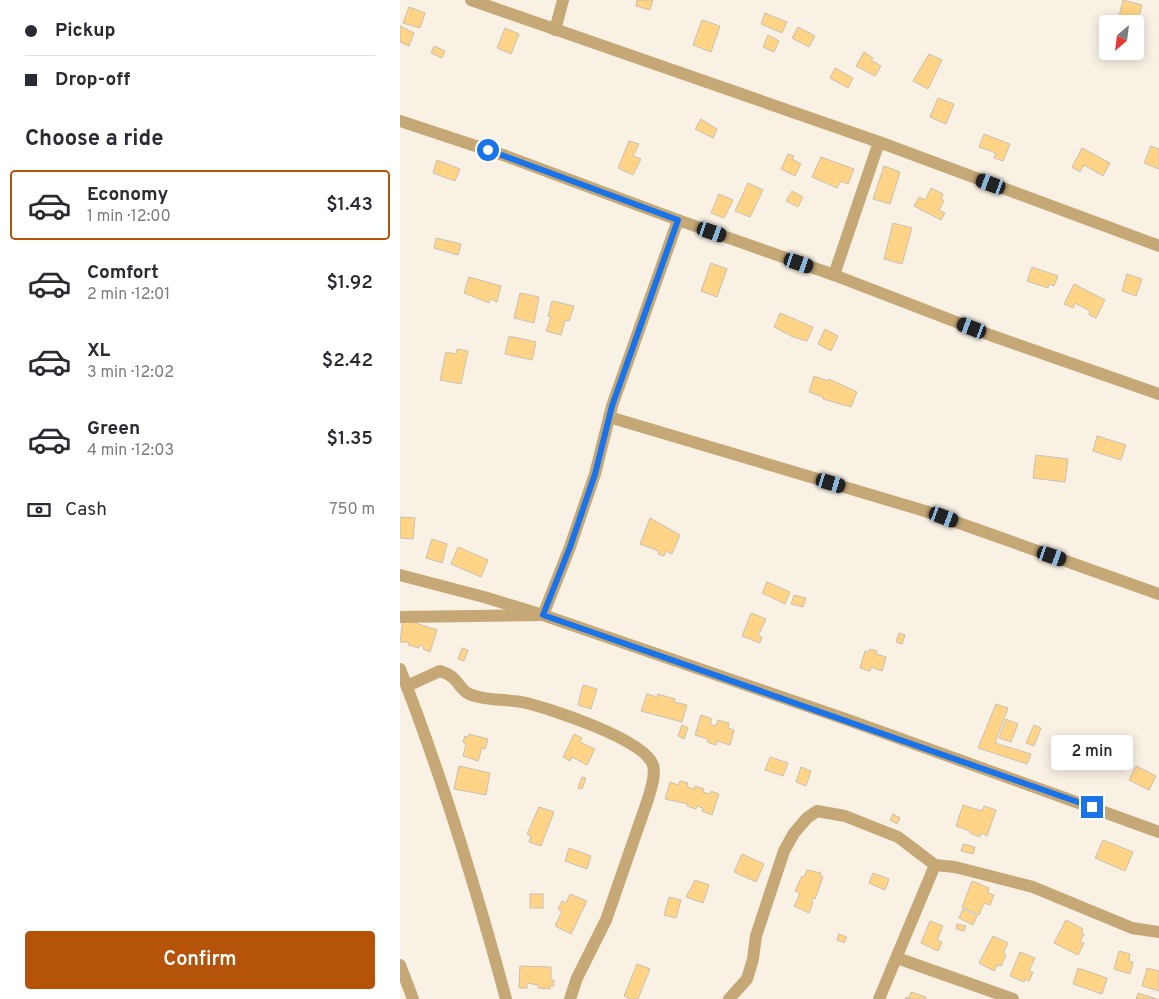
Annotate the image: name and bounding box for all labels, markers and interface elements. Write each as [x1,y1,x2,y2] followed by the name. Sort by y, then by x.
[1099,15,1144,60] north arrow
[1099,15,1144,60] map controls
[55,19,115,43] text: Pickup
[55,68,130,92] text: Drop-off
[25,126,163,153] text: Choose a ride
[477,139,499,161] route start
[974,172,1007,196] car
[27,183,72,228] icon: car
[87,183,168,207] text: Economy
[326,193,373,217] text: $1.43
[87,207,171,227] text: 1 min · 12:00
[695,220,728,244] car
[782,251,815,275] car
[27,261,72,306] icon: car
[87,261,159,285] text: Comfort
[326,271,373,295] text: $1.92
[87,285,170,305] text: 2 min · 12:01
[955,316,988,340] car
[27,339,72,384] icon: car
[87,339,110,363] text: XL
[322,349,373,373] text: $2.42
[87,363,174,383] text: 3 min · 12:02
[27,417,72,462] icon: car
[87,417,140,441] text: Green
[327,427,373,451] text: $1.35
[87,441,174,461] text: 4 min · 12:03
[814,471,847,495] car
[25,496,53,524] icon: cash
[65,498,107,522] text: Cash
[329,500,375,520] text: 750 m
[927,505,960,529] car
[1035,544,1068,568] car
[1051,734,1133,770] callout: 2 min
[1071,742,1113,762] text: 2 min
[1081,796,1103,818] route end
[25,931,375,989] button: Confirm

